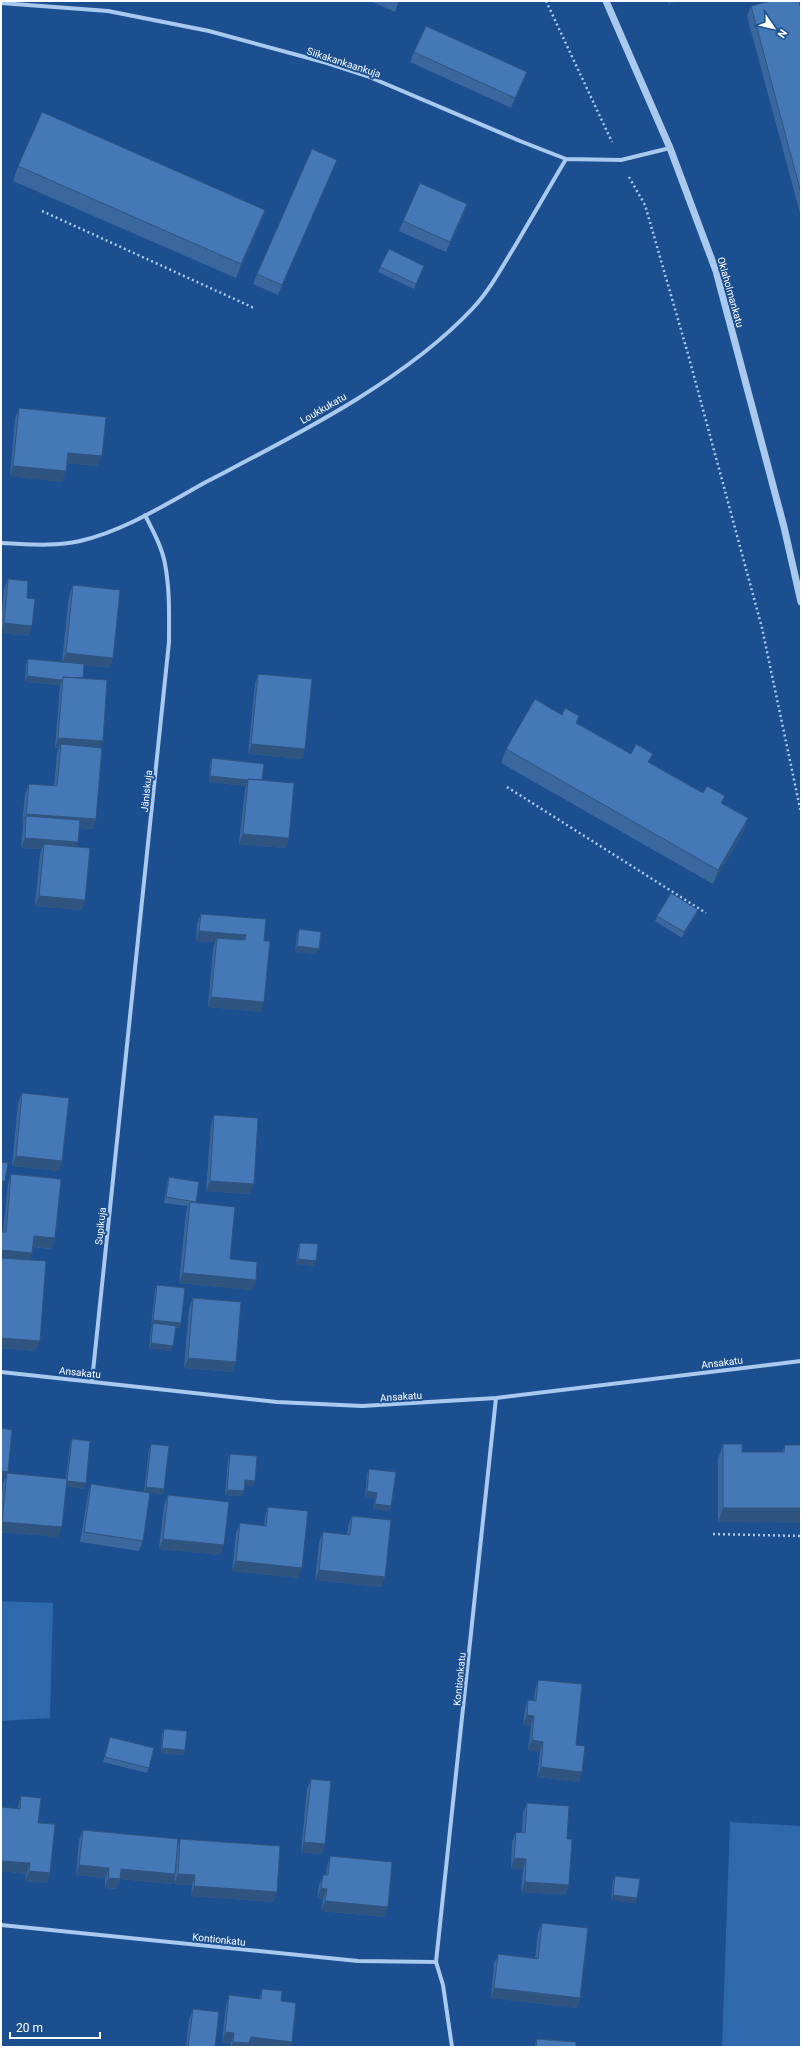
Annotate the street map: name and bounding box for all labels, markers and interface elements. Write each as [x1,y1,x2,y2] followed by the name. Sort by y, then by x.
[754,8,794,48] north arrow
[774,26,789,40] text: N
[305,45,382,80] street label: Siikakankaankuja
[715,256,746,328] street label: Oklaholmankatu
[298,391,348,426] street label: Loukkukatu
[139,769,154,813] street label: Jäniskuja
[93,1207,108,1245] street label: Supikuja
[701,1354,744,1371] street label: Ansakatu
[59,1365,101,1380] street label: Ansakatu
[380,1390,422,1403] street label: Ansakatu
[451,1652,468,1706] street label: Kontionkatu
[192,1931,246,1948] street label: Kontionkatu
[10,2014,100,2040] scale bar
[16,2021,43,2035] text: 20 m

